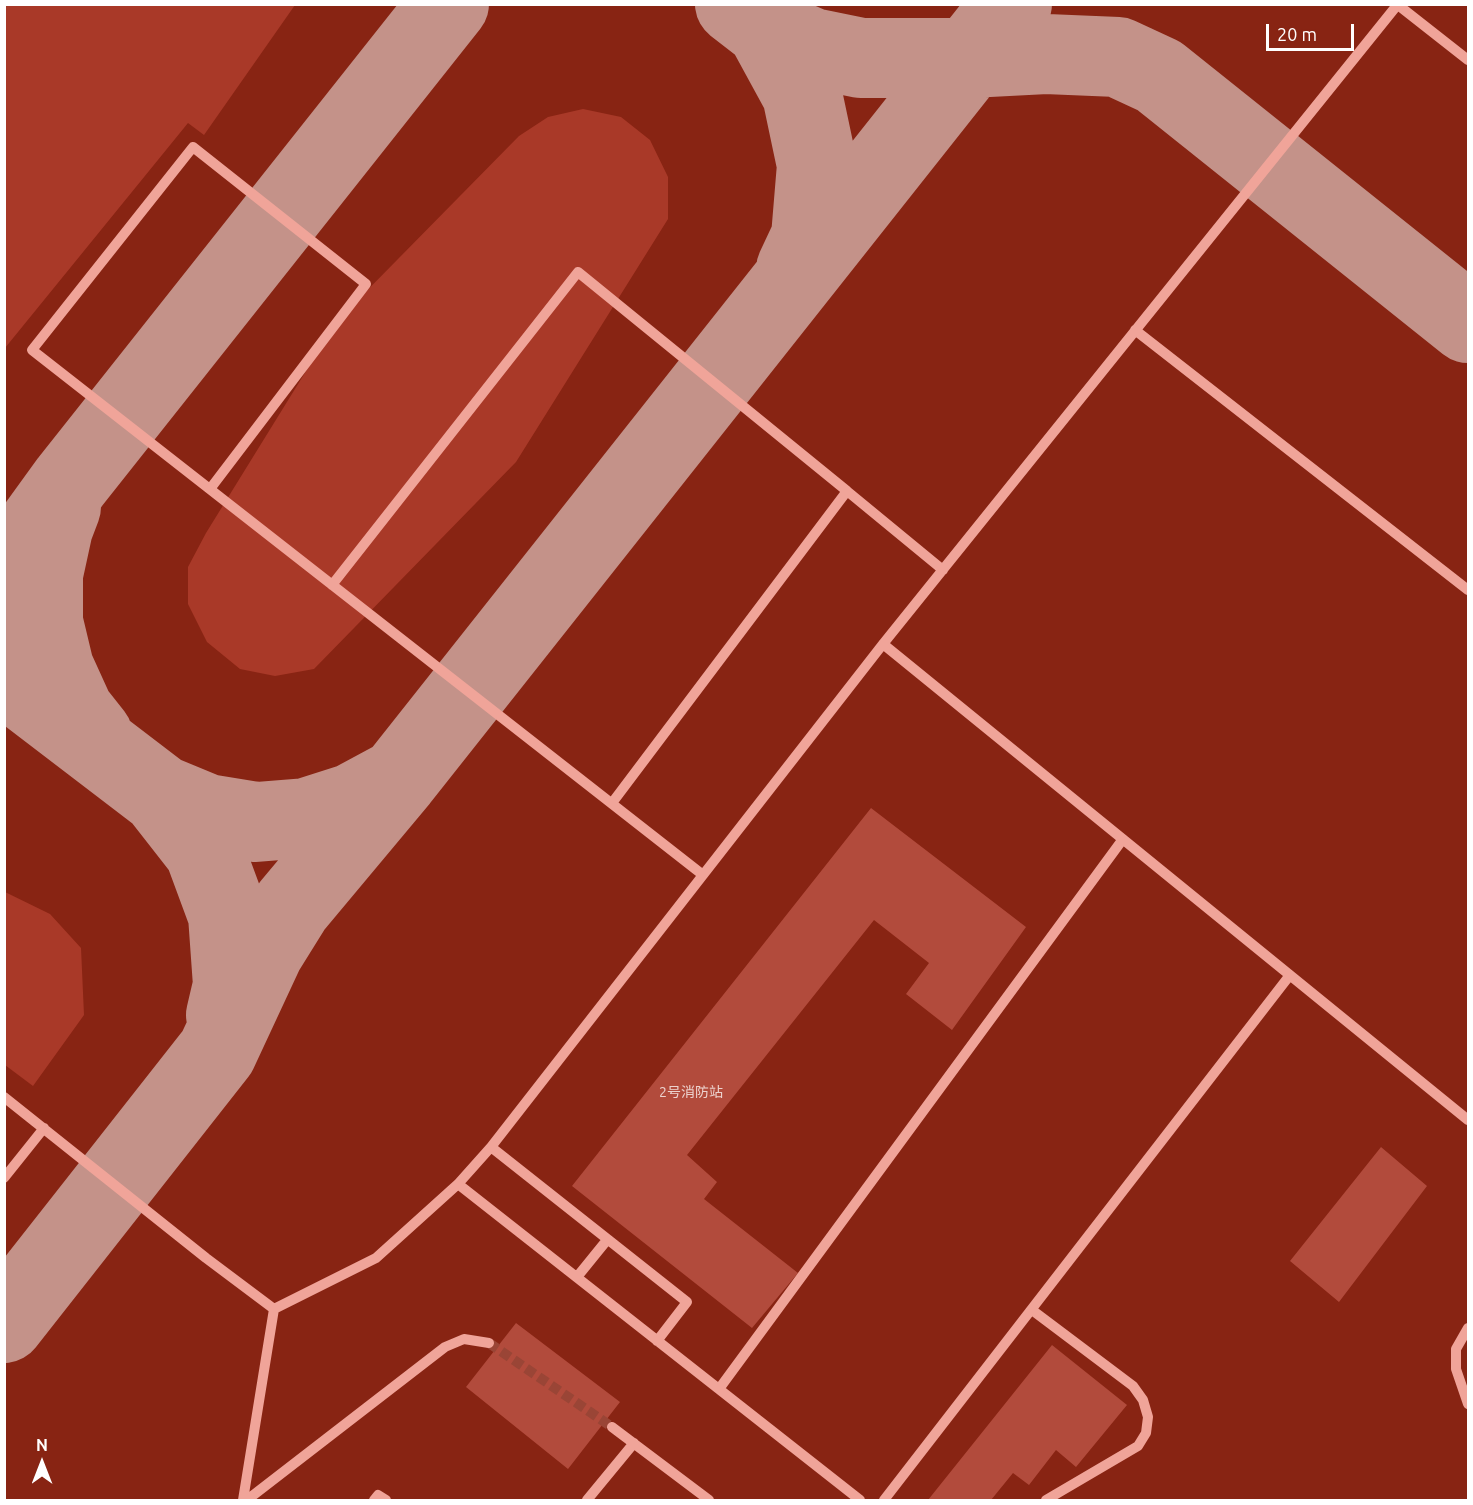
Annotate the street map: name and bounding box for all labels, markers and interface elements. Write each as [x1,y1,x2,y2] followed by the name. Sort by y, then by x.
[1269,12,1358,50] scale bar
[1277,24,1317,44] text: 20 m
[659,1084,723,1100] house number: 2号消防站
[12,1433,72,1493] north arrow
[36,1436,48,1454] text: N

